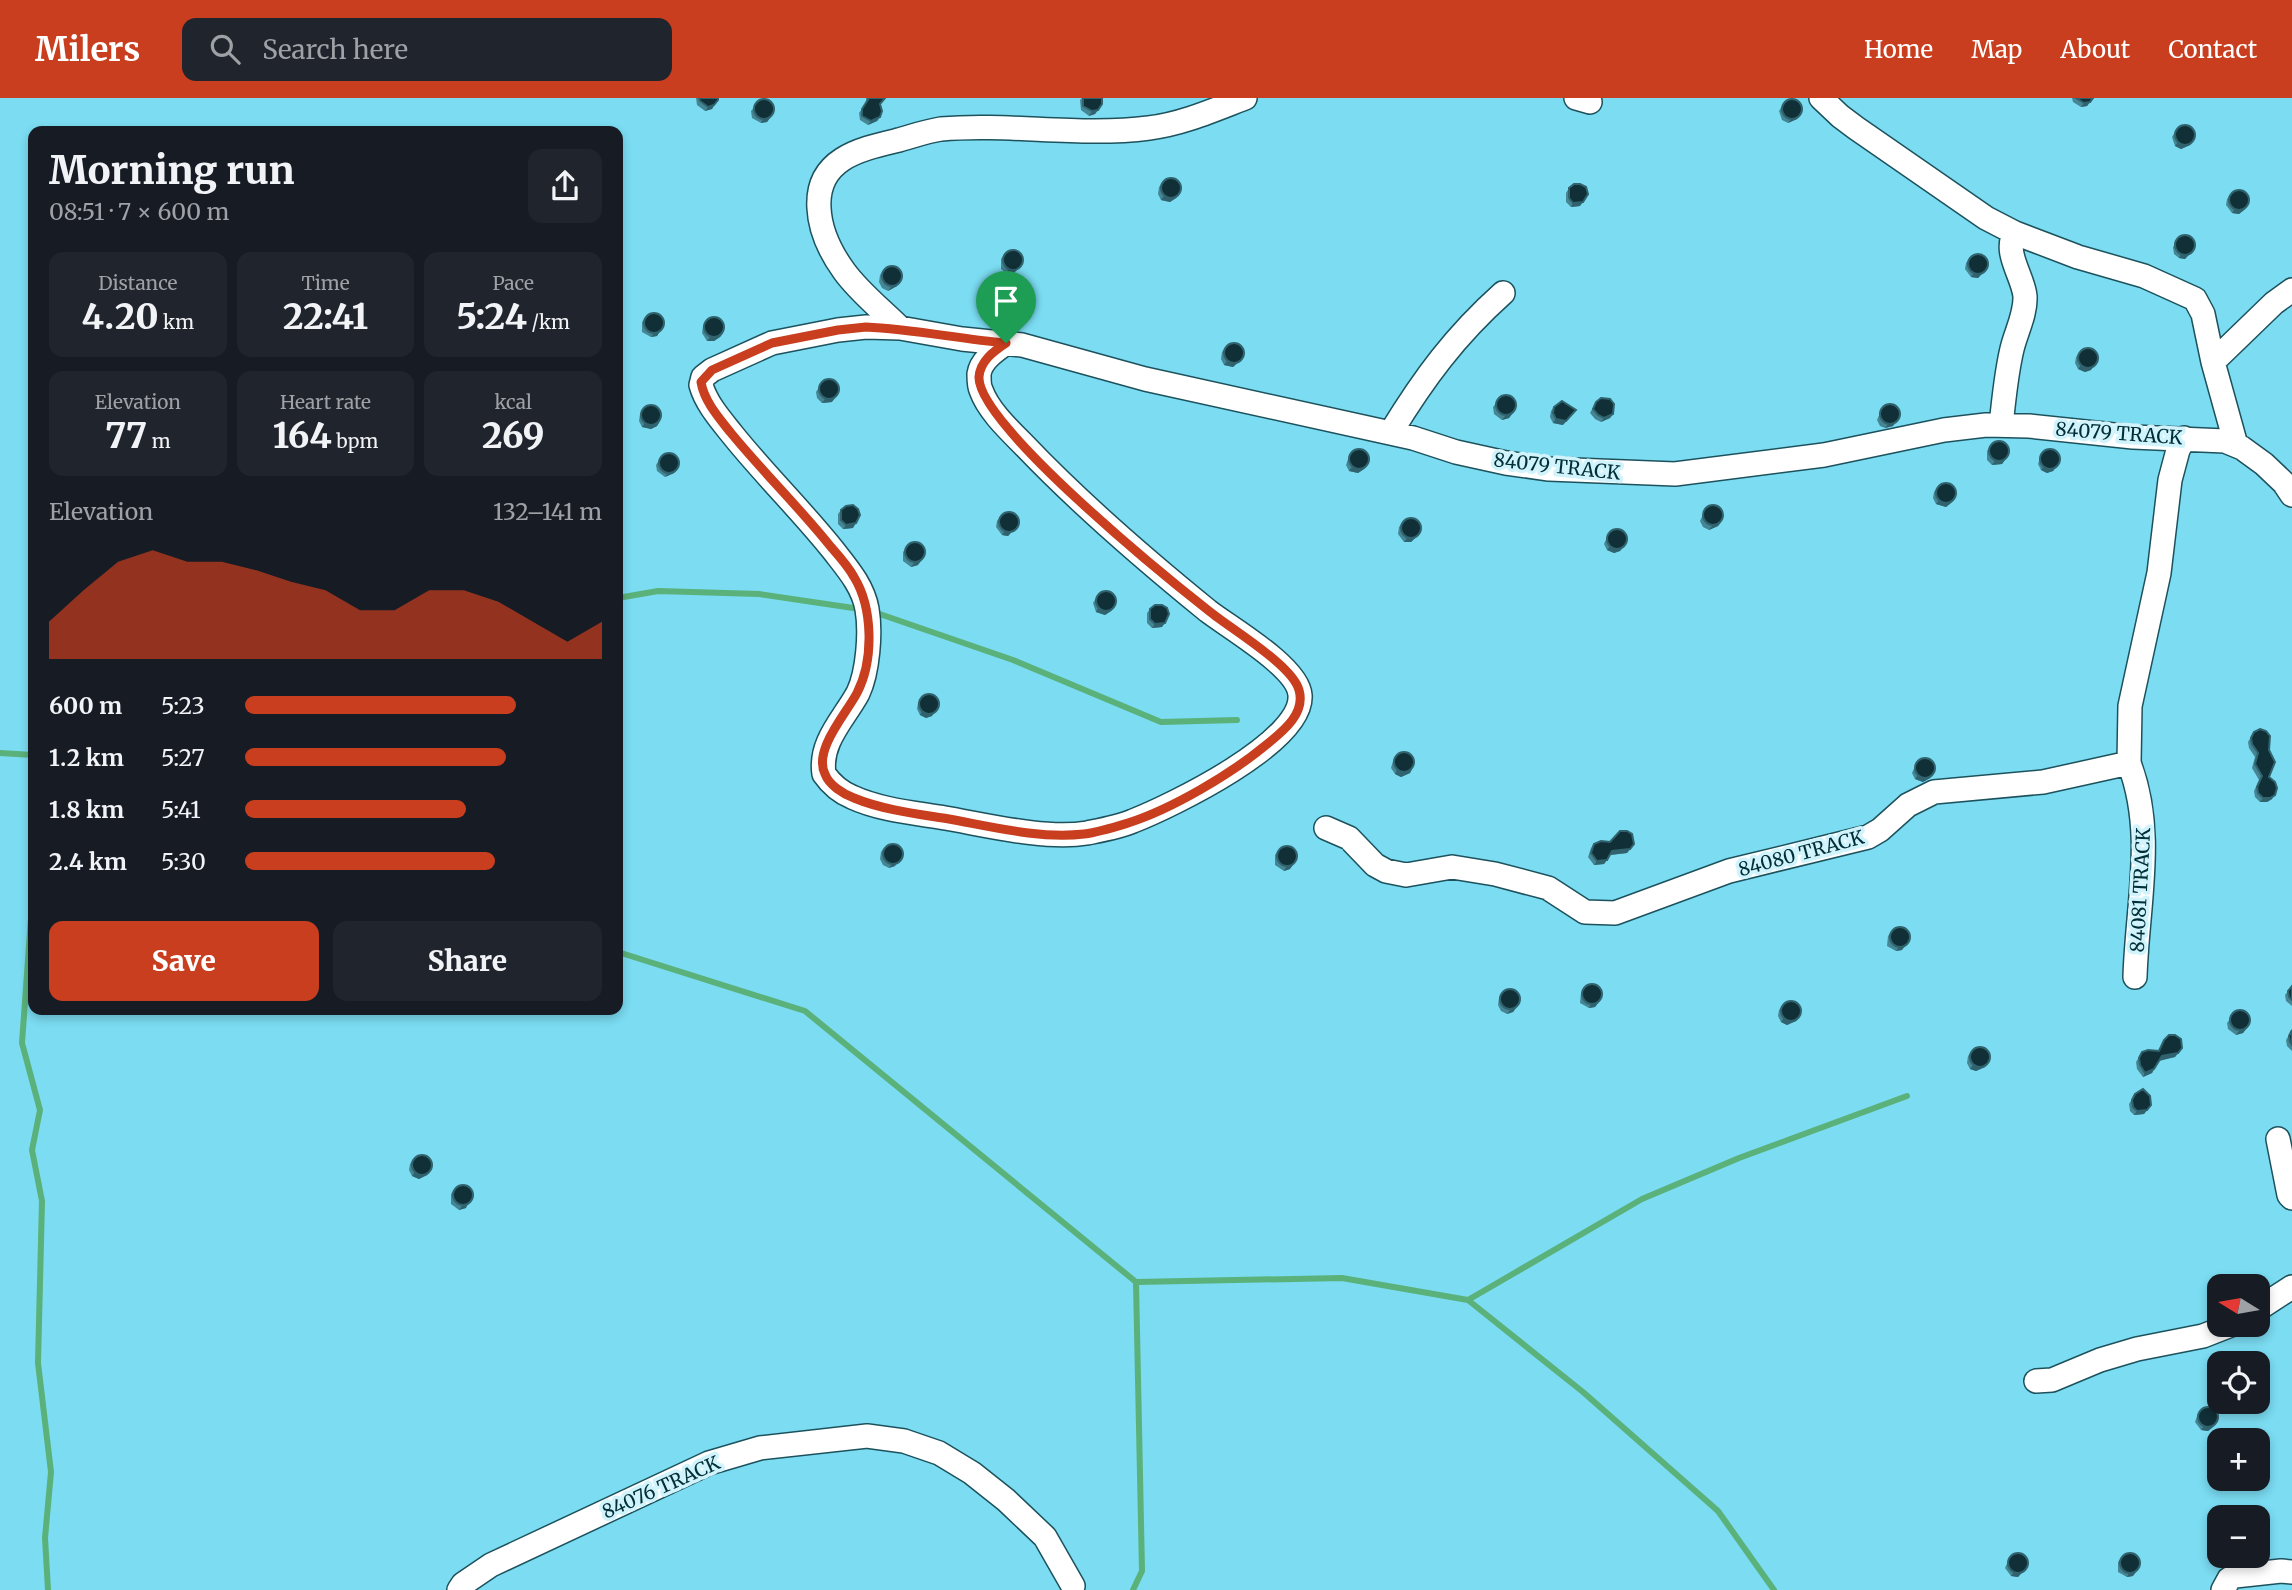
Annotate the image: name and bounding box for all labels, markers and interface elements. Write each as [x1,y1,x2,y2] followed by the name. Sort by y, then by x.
[182,18,672,81] search box
[35,29,140,70] text: Milers
[206,30,244,68] icon: search
[262,33,408,66] text: Search here
[1864,34,1933,65] text: Home
[1971,34,2022,65] text: Map
[2060,34,2130,65] text: About
[2168,34,2257,65] text: Contact
[49,147,295,194] text: Morning run
[528,149,602,223] button: share
[49,197,229,226] text: 08:51 · 7 × 600 m
[98,271,178,295] text: Distance
[301,271,350,295] text: Time
[492,271,534,295] text: Pace
[976,271,1036,343] pin
[987,282,1025,320] icon: arrive
[82,295,159,339] text: 4.20
[283,295,368,339] text: 22:41
[456,295,527,339] text: 5:24
[159,310,194,334] text: km
[527,310,570,334] text: /km
[95,390,181,414] text: Elevation
[280,390,371,414] text: Heart rate
[494,390,532,414] text: kcal
[105,414,147,458] text: 77
[273,414,332,458] text: 164
[482,414,544,458] text: 269
[2055,417,2184,449] street label: 84079 TRACK
[147,429,171,453] text: m
[332,429,378,453] text: bpm
[1493,447,1622,485] street label: 84079 TRACK
[49,497,153,526] text: Elevation
[493,497,602,526] text: 132–141 m
[49,691,122,720] text: 600 m
[161,691,205,720] text: 5:23
[49,743,124,772] text: 1.2 km
[161,743,205,772] text: 5:27
[49,795,124,824] text: 1.8 km
[161,795,201,824] text: 5:41
[1736,825,1867,881] street label: 84080 TRACK
[2125,827,2155,953] street label: 84081 TRACK
[49,847,127,876] text: 2.4 km
[161,847,206,876] text: 5:30
[49,921,319,1001] button: Save
[333,921,602,1001] button: Share
[2207,1274,2270,1337] north arrow
[2207,1274,2270,1568] map controls
[2207,1351,2270,1414] button: locate
[2207,1428,2270,1491] button: +
[598,1450,724,1524] street label: 84076 TRACK
[2207,1505,2270,1568] button: −

